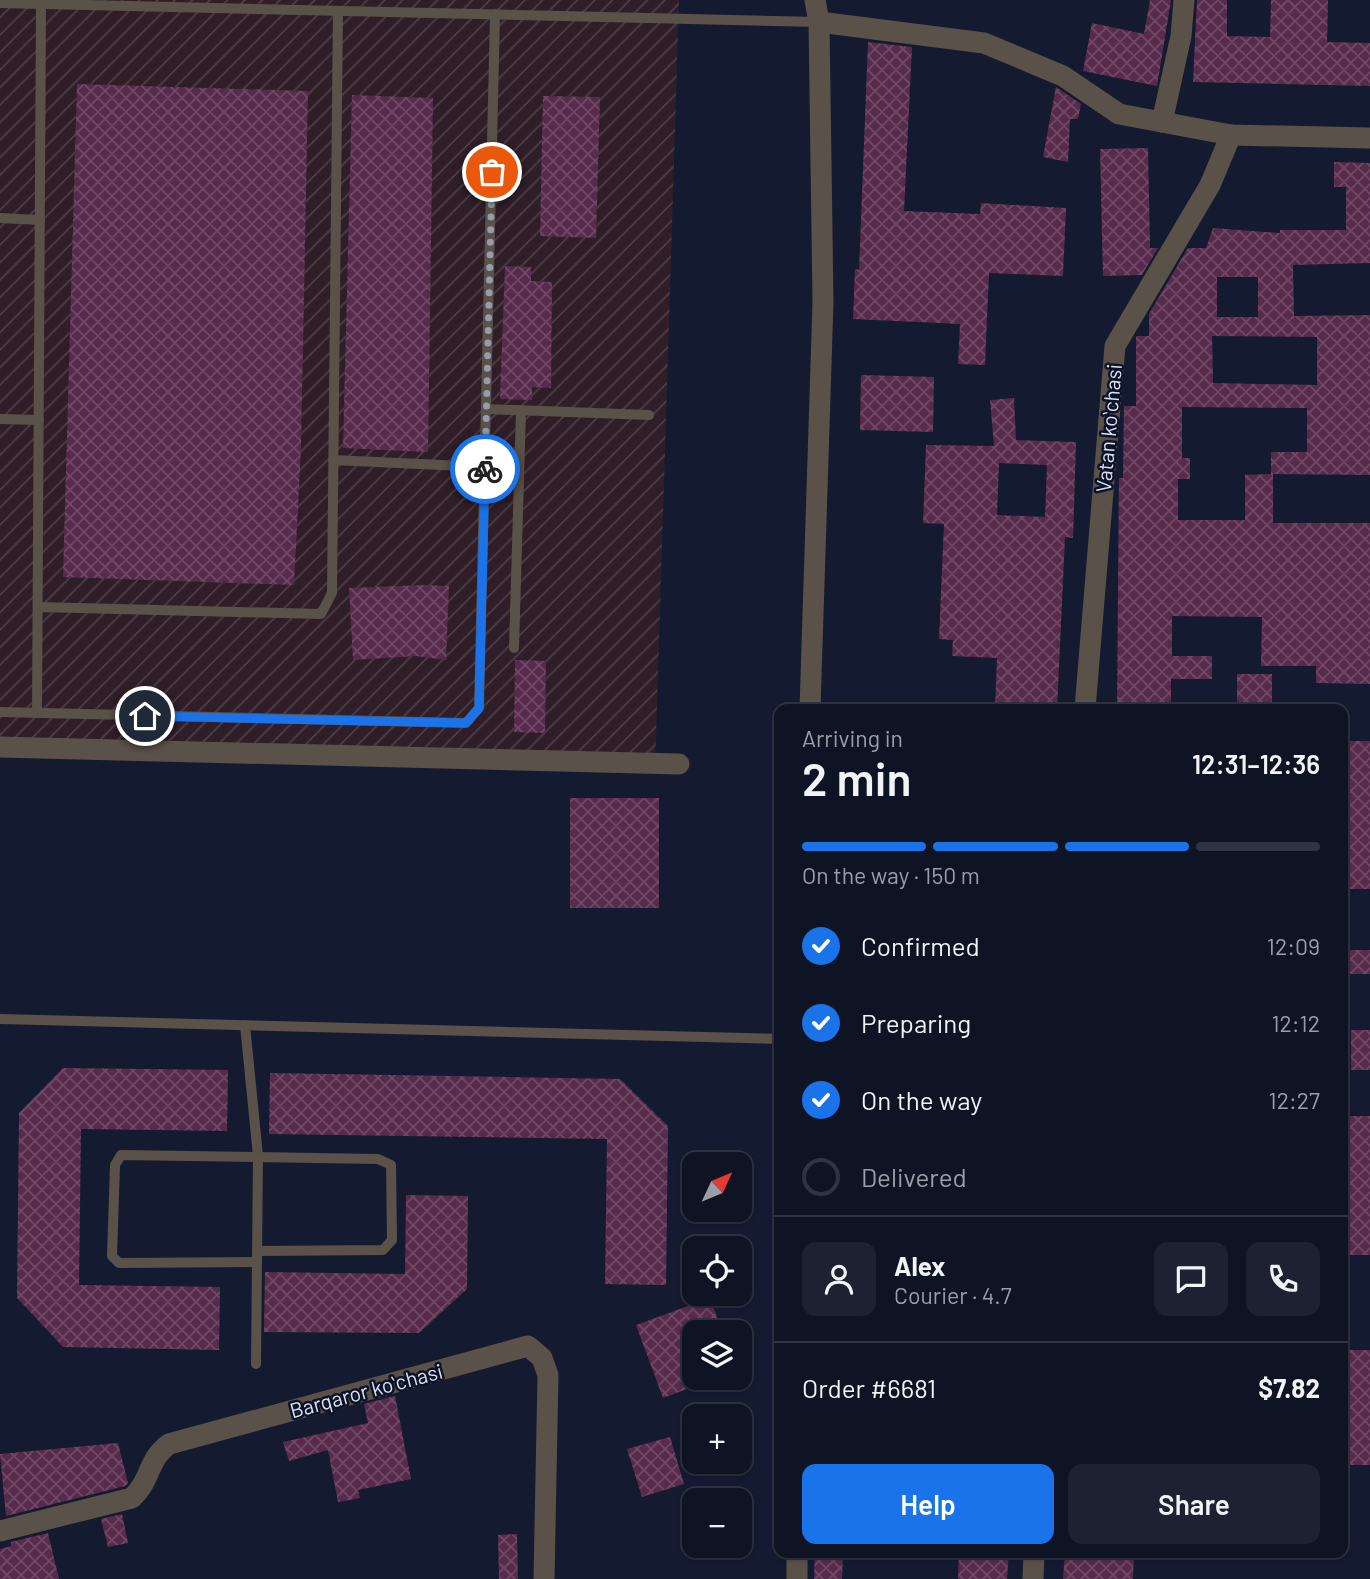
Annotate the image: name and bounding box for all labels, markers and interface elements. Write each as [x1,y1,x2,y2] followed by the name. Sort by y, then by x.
[462,142,522,202] pin
[473,153,511,191] icon: bag
[1090,363,1126,493] street label: Vatan koʻchasi
[450,434,520,504] courier
[466,450,504,488] icon: bike
[115,686,175,746] pin
[126,697,164,735] icon: home
[802,724,903,752] text: Arriving in
[1192,748,1320,779] text: 12:31–12:36
[802,750,911,805] text: 2 min
[802,861,980,889] text: On the way · 150 m
[802,927,840,965] icon: check
[861,930,980,961] text: Confirmed
[1267,932,1320,960] text: 12:09
[802,1004,840,1042] icon: check
[861,1007,971,1038] text: Preparing
[1271,1009,1320,1037] text: 12:12
[802,1081,840,1119] icon: check
[861,1084,982,1115] text: On the way
[1269,1086,1320,1114] text: 12:27
[682,1152,752,1222] north arrow
[682,1152,752,1558] map controls
[861,1161,967,1192] text: Delivered
[682,1236,752,1306] button: locate
[802,1242,876,1316] button: person
[1154,1242,1228,1316] button: chat
[1246,1242,1320,1316] button: phone
[894,1250,945,1281] text: Alex
[894,1281,1012,1309] text: Courier · 4.7
[682,1320,752,1390] button: layers
[287,1358,445,1422] street label: Barqaror koʻchasi
[802,1372,936,1403] text: Order #6681
[1258,1372,1320,1403] text: $7.82
[682,1404,752,1474] button: +
[802,1464,1054,1544] button: Help
[1068,1464,1320,1544] button: Share
[682,1488,752,1558] button: −

